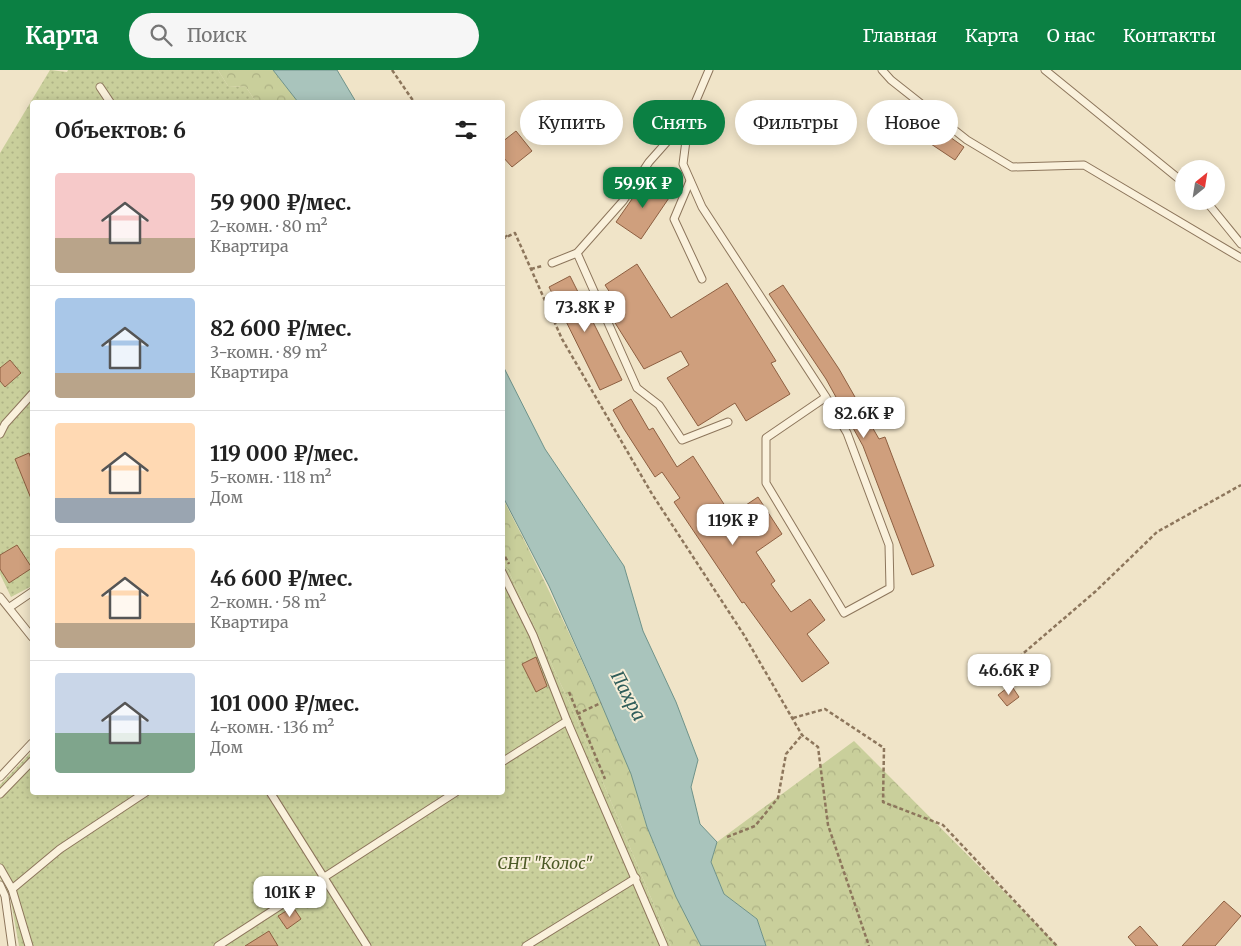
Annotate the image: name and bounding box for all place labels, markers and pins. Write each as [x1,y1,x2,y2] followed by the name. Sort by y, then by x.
[597,166,689,209] pin: 59.9K ₽
[539,290,631,333] pin: 73.8K ₽
[818,396,910,439] pin: 82.6K ₽
[692,504,774,546] pin: 119K ₽
[963,654,1055,696] pin: 46.6K ₽
[249,876,331,918] pin: 101K ₽

